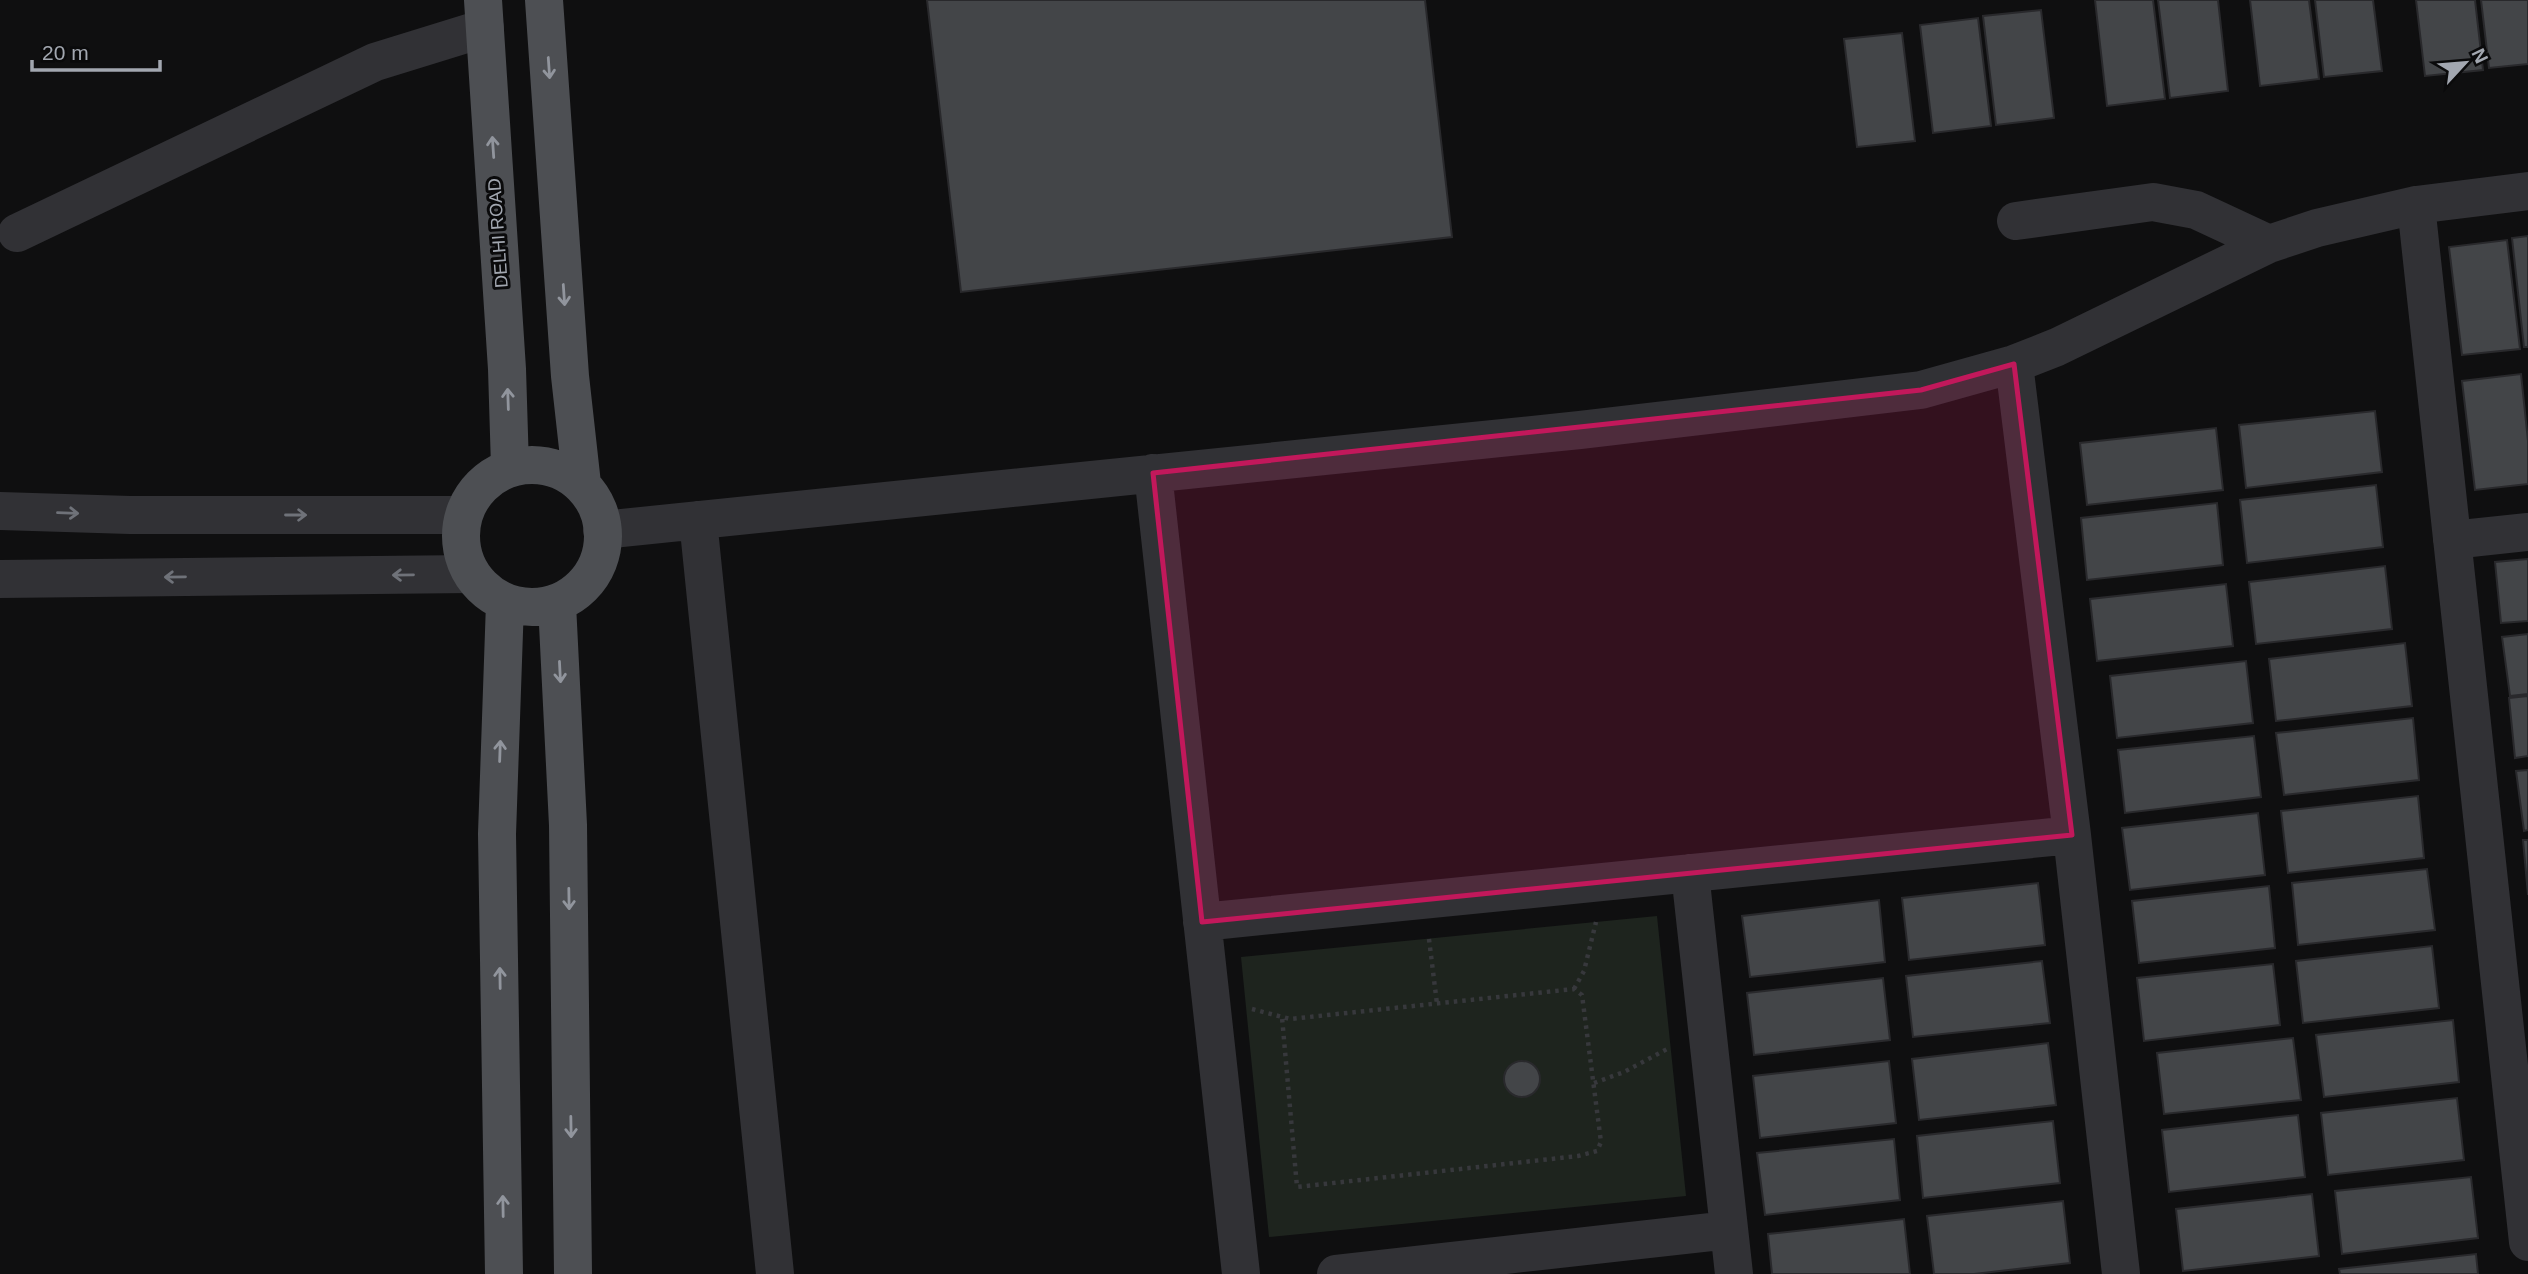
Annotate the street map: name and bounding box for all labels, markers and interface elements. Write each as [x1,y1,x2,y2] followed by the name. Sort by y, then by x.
[32,28,159,72] scale bar
[2430,28,2500,98] north arrow
[42,41,89,64] text: 20 m
[2467,45,2492,67] text: N
[542,56,555,79] one-way arrow
[486,136,499,159] one-way arrow
[484,177,512,289] street label: DELHI ROAD
[558,283,571,306] one-way arrow
[501,388,514,411] one-way arrow
[56,506,79,520] one-way arrow
[284,508,307,522] one-way arrow
[392,568,415,581] one-way arrow
[164,570,187,584] one-way arrow
[554,660,567,683] one-way arrow
[493,740,507,763] one-way arrow
[562,887,576,910] one-way arrow
[493,967,506,990] one-way arrow
[564,1115,578,1138] one-way arrow
[496,1195,510,1218] one-way arrow

